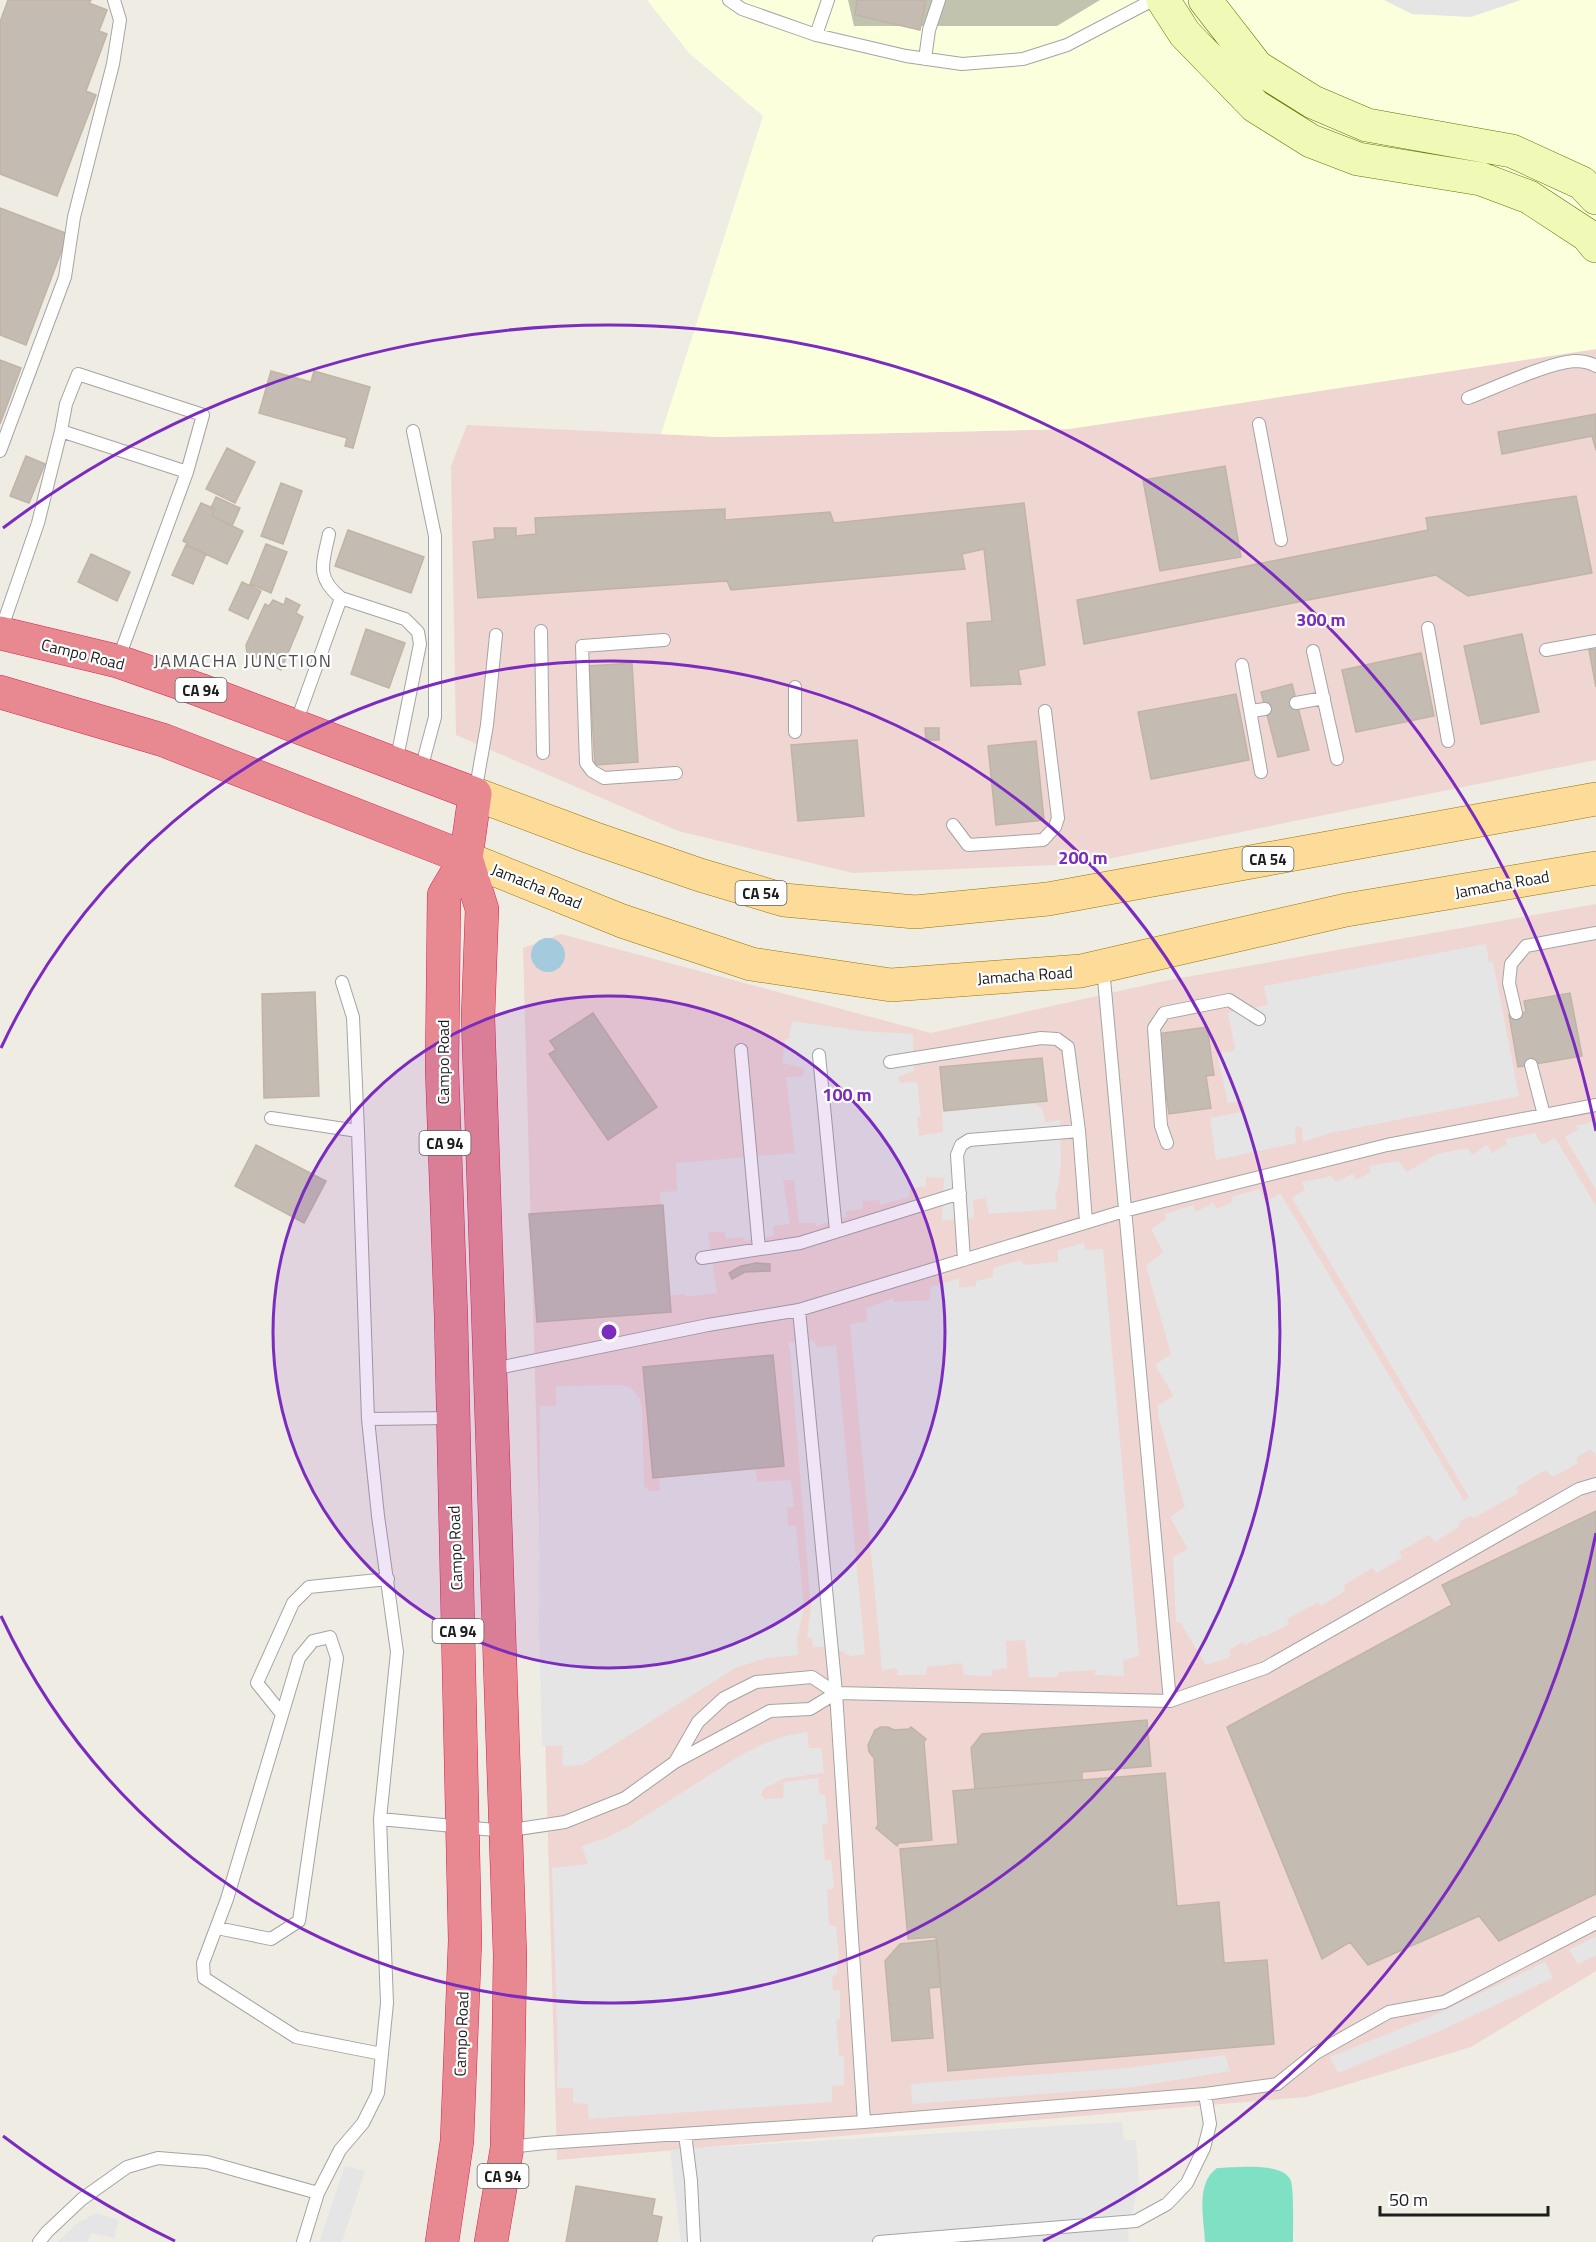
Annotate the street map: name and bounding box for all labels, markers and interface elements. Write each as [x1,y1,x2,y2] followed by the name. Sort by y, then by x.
[1296,606,1346,633] text: 300 m
[39,632,127,676] street label: Campo Road
[154,647,332,674] district label: JAMACHA JUNCTION
[176,678,226,702] road number: CA 94
[1058,844,1108,871] text: 200 m
[1242,847,1294,871] road number: CA 54
[488,857,586,915] street label: Jamacha Road
[1453,864,1551,904] street label: Jamacha Road
[736,881,786,905] road number: CA 54
[976,960,1074,990] street label: Jamacha Road
[431,1019,455,1105] street label: Campo Road
[822,1081,872,1108] text: 100 m
[420,1131,470,1155] road number: CA 94
[599,1322,619,1342] centre of rings
[442,1505,468,1591] street label: Campo Road
[432,1619,484,1643] road number: CA 94
[448,1991,474,2077] street label: Campo Road
[478,2164,528,2188] road number: CA 94
[1380,2179,1548,2217] scale bar
[1389,2186,1428,2213] text: 50 m

